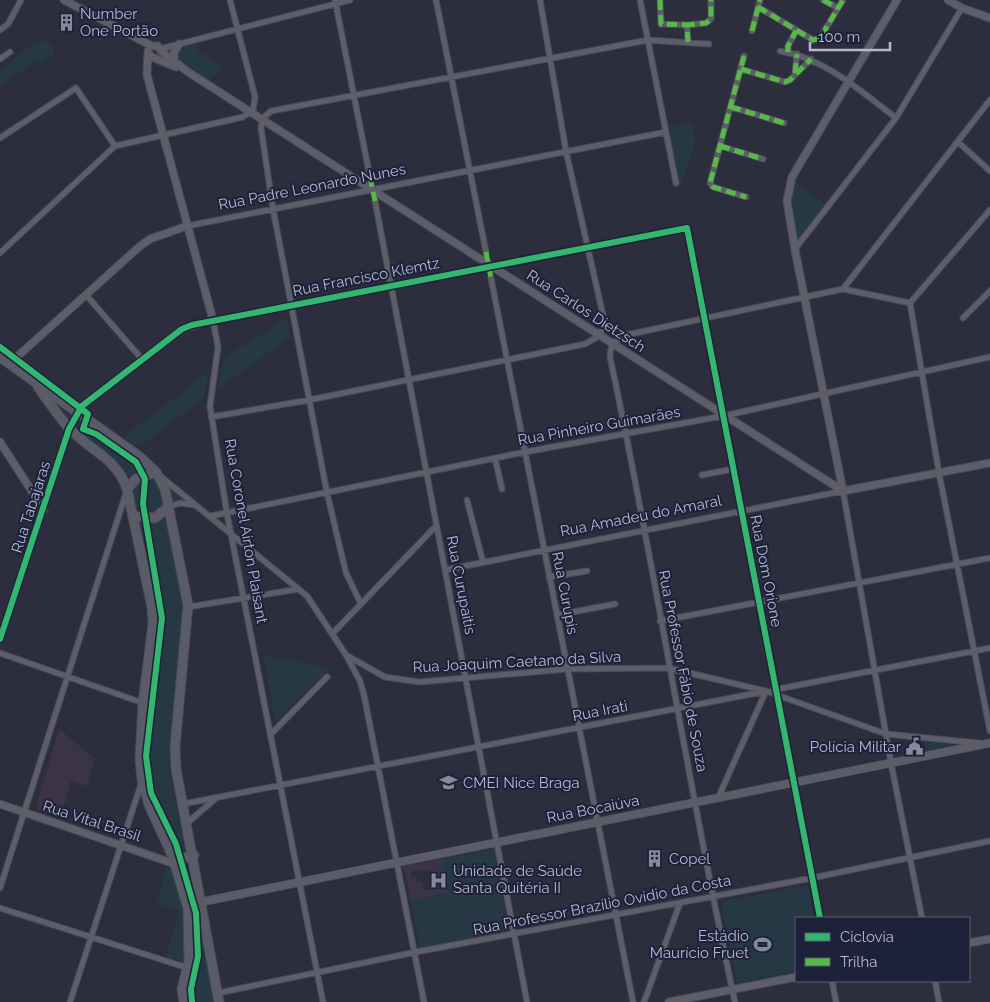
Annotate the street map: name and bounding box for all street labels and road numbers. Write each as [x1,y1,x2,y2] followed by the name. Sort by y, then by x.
[217,160,407,214] street label: Rua Padre Leonardo Nunes
[291,254,441,300] street label: Rua Francisco Klemtz
[523,266,649,356] street label: Rua Carlos Dietzsch
[516,403,682,449] street label: Rua Pinheiro Guimarães
[221,437,271,625] street label: Rua Coronel Airton Plaisant
[8,459,54,555] street label: Rua Tabajaras
[559,491,724,541] street label: Rua Amadeu do Amaral
[746,513,786,629] street label: Rua Dom Orione
[443,534,479,636] street label: Rua Curupaitis
[548,550,582,636] street label: Rua Curupis
[655,569,711,773] street label: Rua Professor Fábio de Souza
[412,648,622,676] street label: Rua Joaquim Caetano da Silva
[571,697,629,725] street label: Rua Irati
[545,791,641,827] street label: Rua Bocaiúva
[41,797,144,846] street label: Rua Vital Brasil
[471,871,733,939] street label: Rua Professor Brazílio Ovídio da Costa

